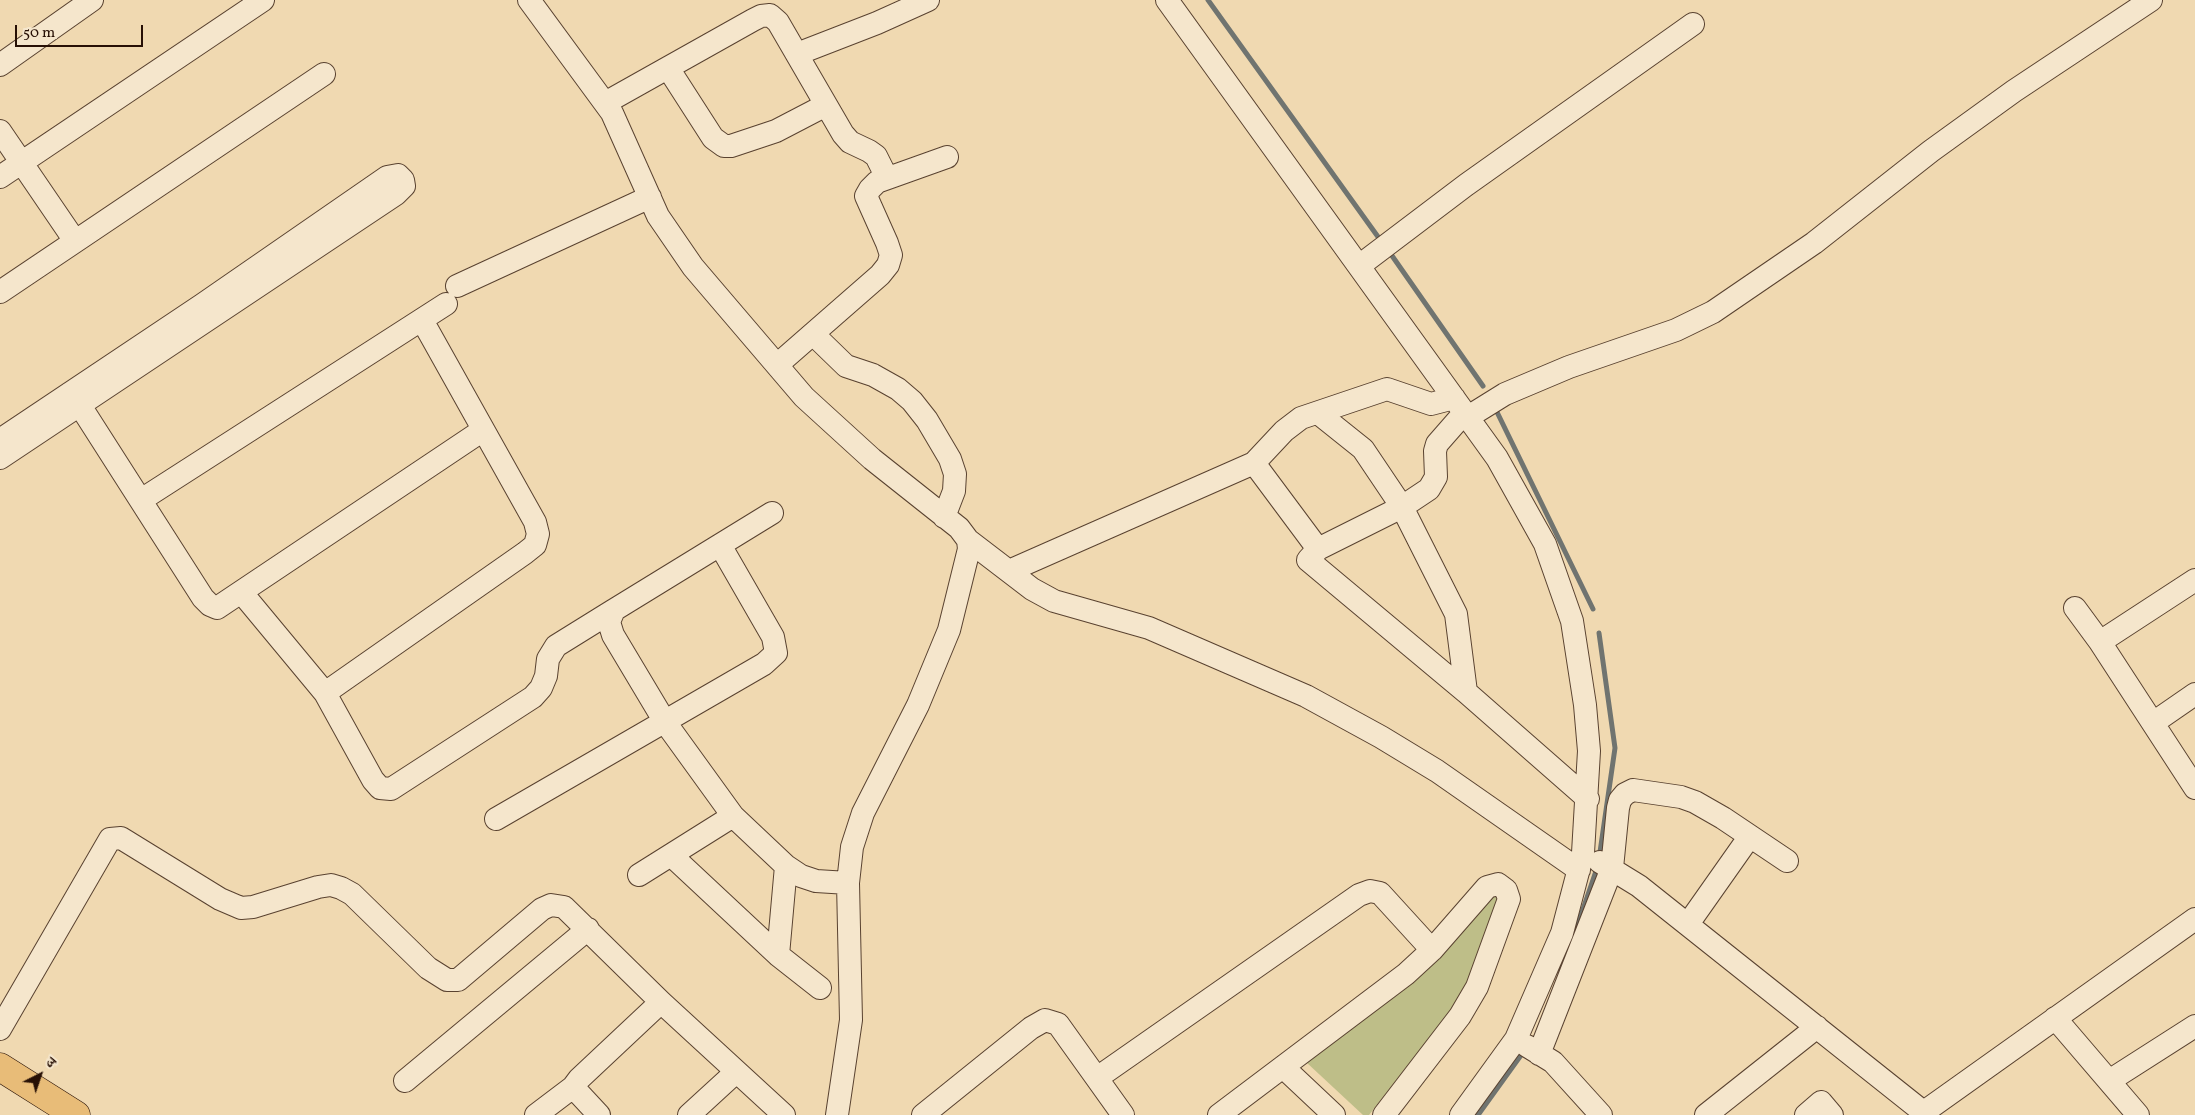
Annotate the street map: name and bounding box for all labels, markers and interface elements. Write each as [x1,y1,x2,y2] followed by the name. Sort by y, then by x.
[18,15,145,47] scale bar
[23,23,55,44] text: 50 m
[15,1050,65,1100] north arrow
[41,1054,59,1073] text: उ

